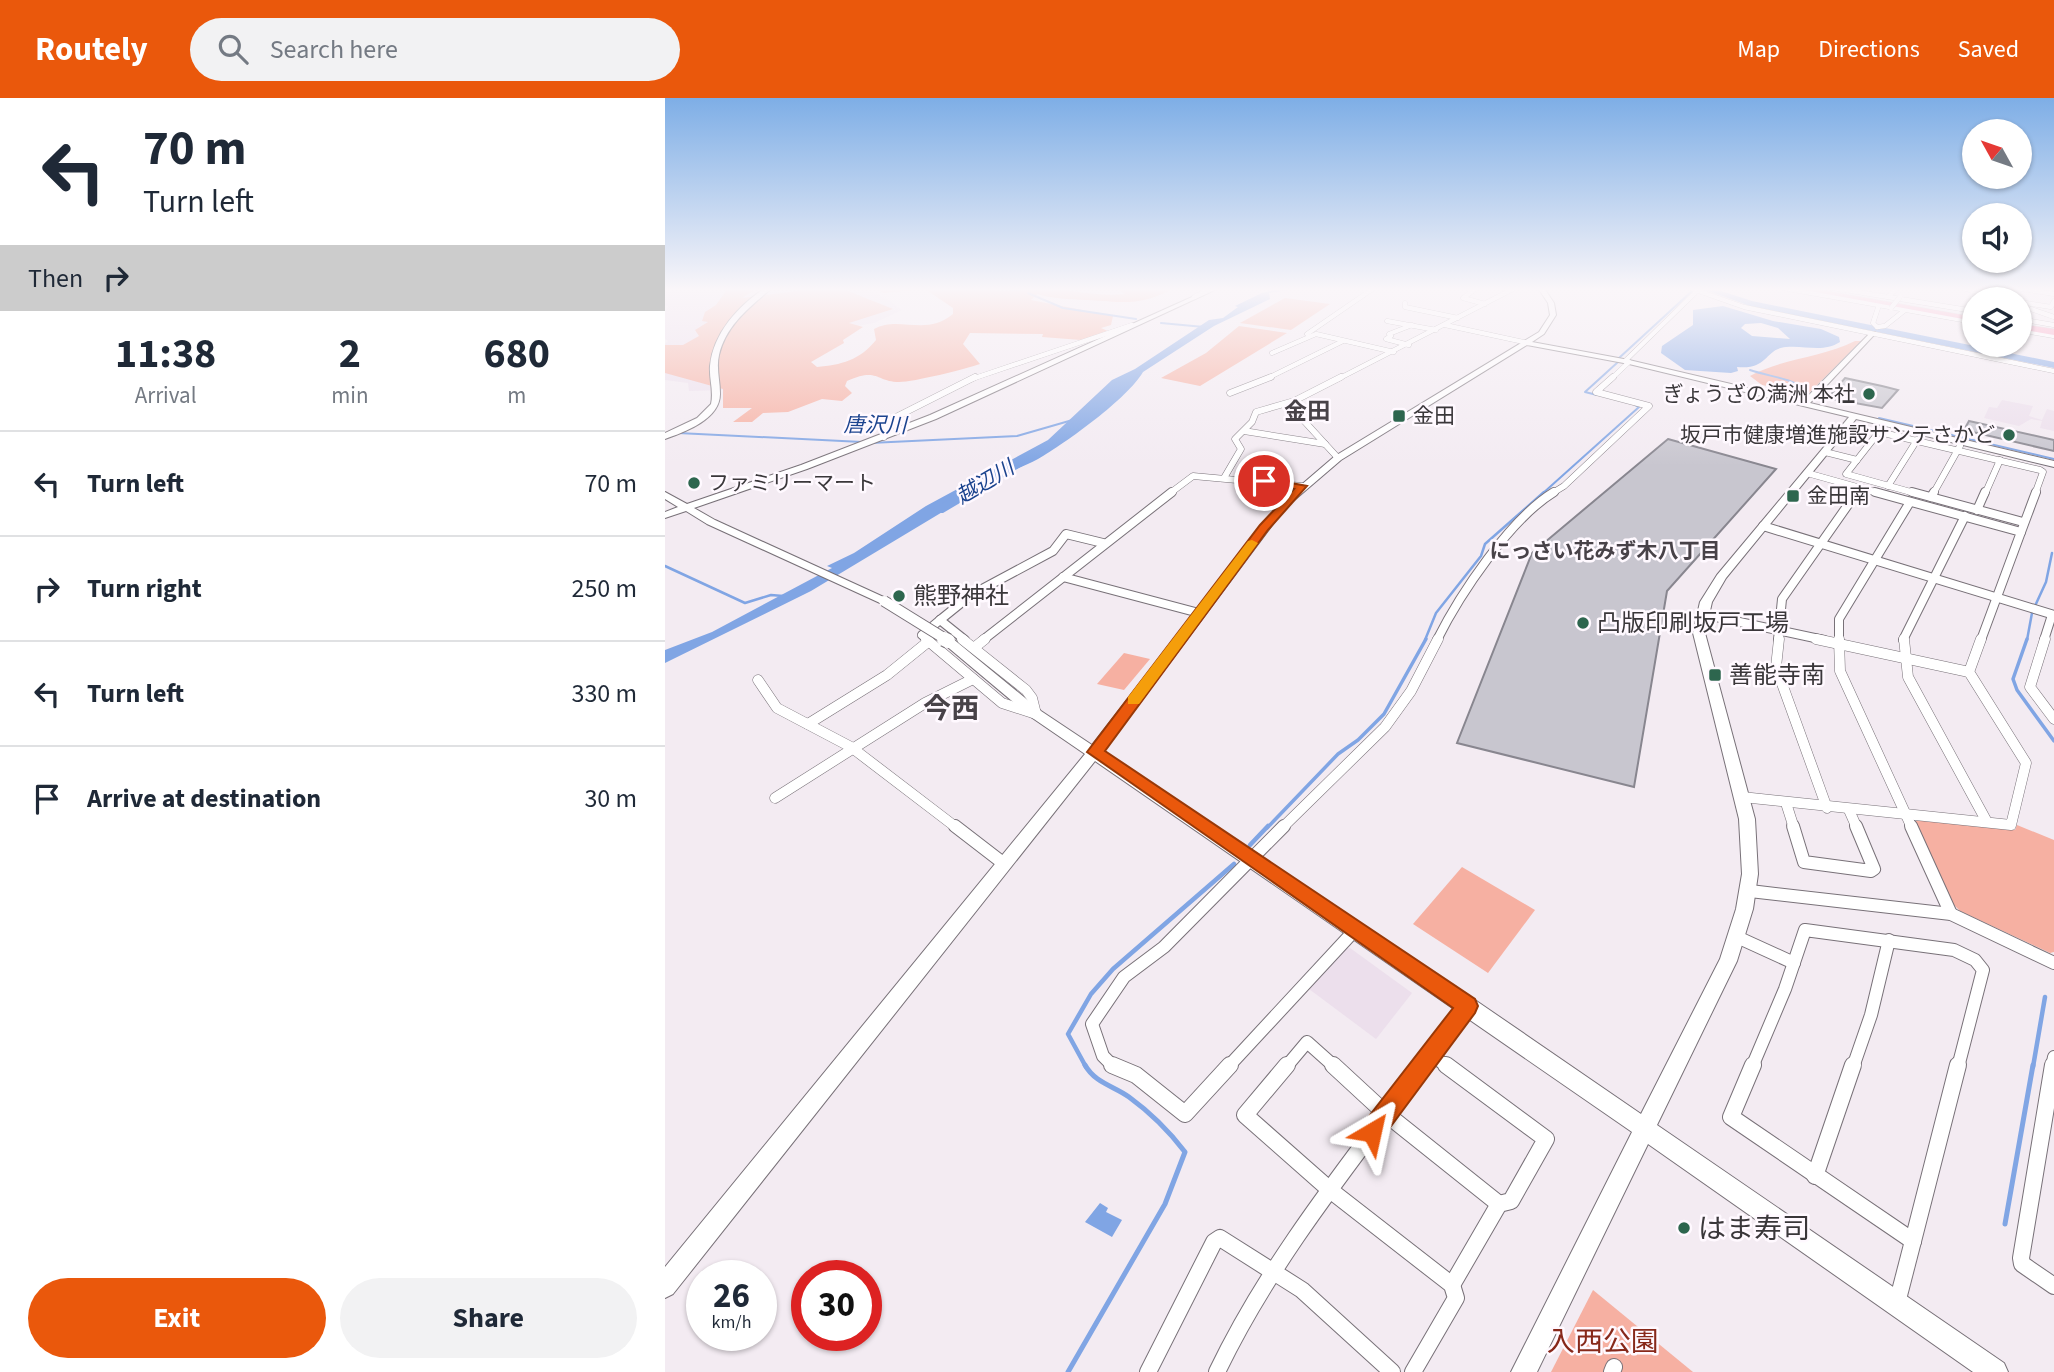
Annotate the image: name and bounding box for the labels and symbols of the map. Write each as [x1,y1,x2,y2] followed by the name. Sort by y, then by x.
[1962,119,2032,189] north arrow
[1663,379,1855,409] place label: ぎょうざの満洲 本社
[1861,386,1877,402] marker: ぎょうざの満洲 本社
[1284,395,1330,428] district label: 金田
[1413,401,1455,431] place label: 金田
[1391,408,1407,424] marker: 金田
[843,409,909,441] water label: 唐沢川
[1680,420,1995,450] place label: 坂戸市健康増進施設サンテさかど
[2001,427,2017,443] marker: 坂戸市健康増進施設サンテさかど
[1234,451,1294,511] pin
[950,452,1021,511] water label: 越辺川
[708,468,876,498] place label: ファミリーマート
[686,475,702,491] marker: ファミリーマート
[1807,481,1870,511] place label: 金田南
[1785,488,1801,504] marker: 金田南
[1490,536,1721,566] district label: にっさい花みず木八丁目
[913,579,1009,614] place label: 熊野神社
[891,588,907,604] marker: 熊野神社
[1597,606,1789,641] place label: 凸版印刷坂戸工場
[1575,615,1591,631] marker: 凸版印刷坂戸工場
[1729,658,1825,693] place label: 善能寺南
[1707,667,1723,683] marker: 善能寺南
[923,689,979,729] district label: 今西
[1335,1095,1409,1169] position arrow
[1698,1209,1810,1249] place label: はま寿司
[1676,1220,1692,1236] marker: はま寿司
[791,1260,882,1351] speed limit sign: 30
[1547,1322,1659,1362] park label: 入西公園

